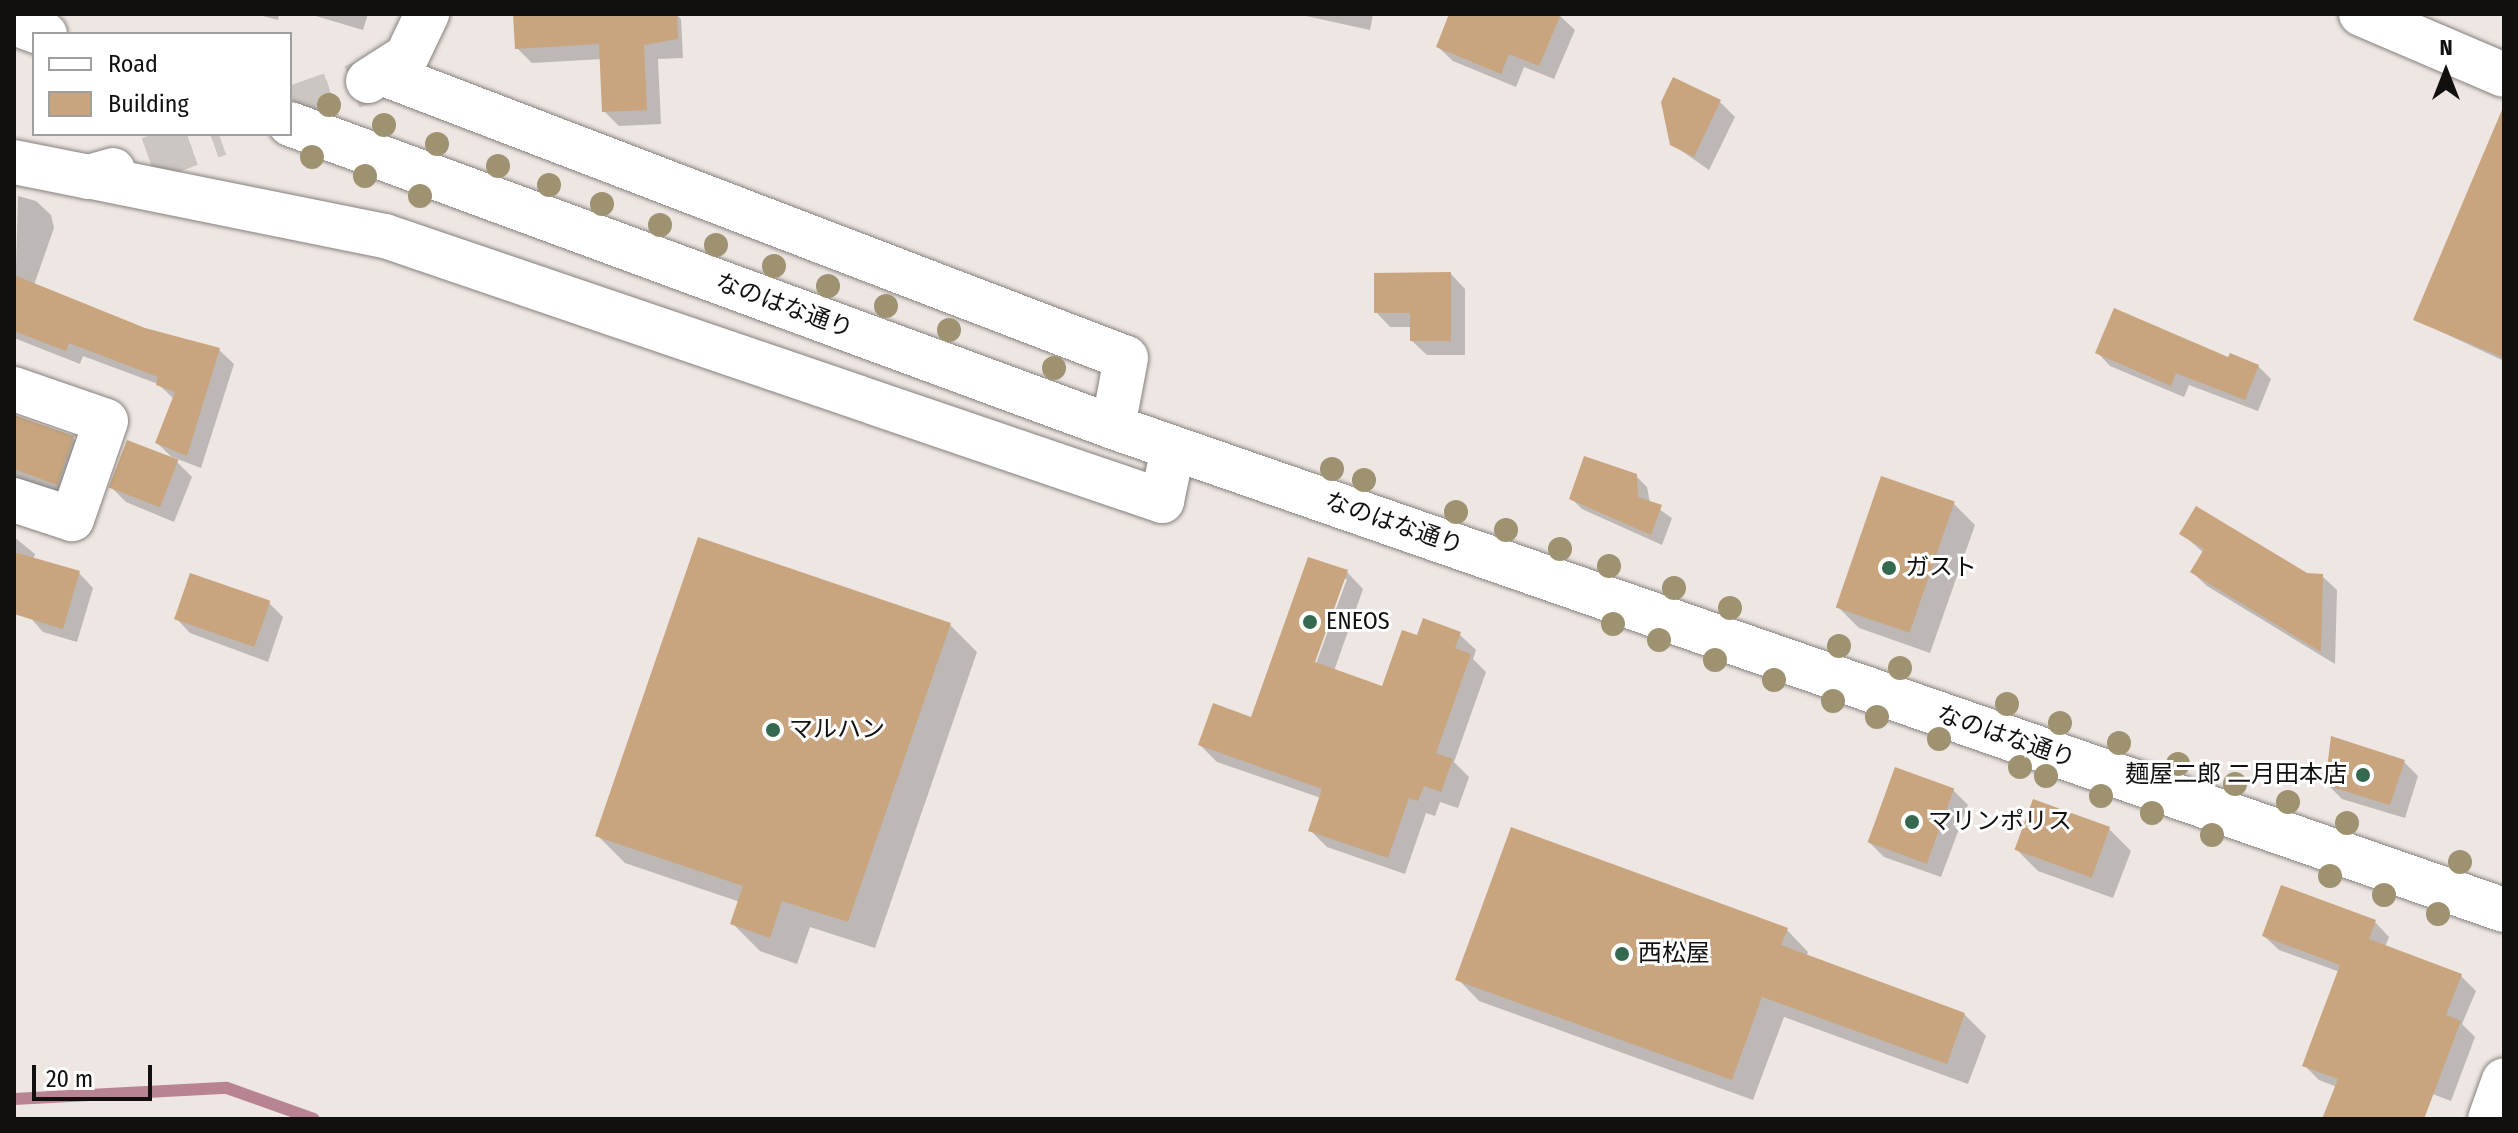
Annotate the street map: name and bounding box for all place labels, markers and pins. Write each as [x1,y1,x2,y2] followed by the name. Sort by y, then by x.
[1905,554,1977,582] place label: ガスト
[1880,559,1898,577] marker: ガスト
[1326,608,1390,636] place label: ENEOS
[1301,613,1319,631] marker: ENEOS
[789,716,885,744] place label: マルハン
[764,721,782,739] marker: マルハン
[2125,761,2347,789] place label: 麺屋二郎 二月田本店
[2354,766,2372,784] marker: 麺屋二郎 二月田本店
[1928,808,2072,836] place label: マリンポリス
[1903,813,1921,831] marker: マリンポリス
[1638,940,1710,968] place label: 西松屋
[1613,945,1631,963] marker: 西松屋

